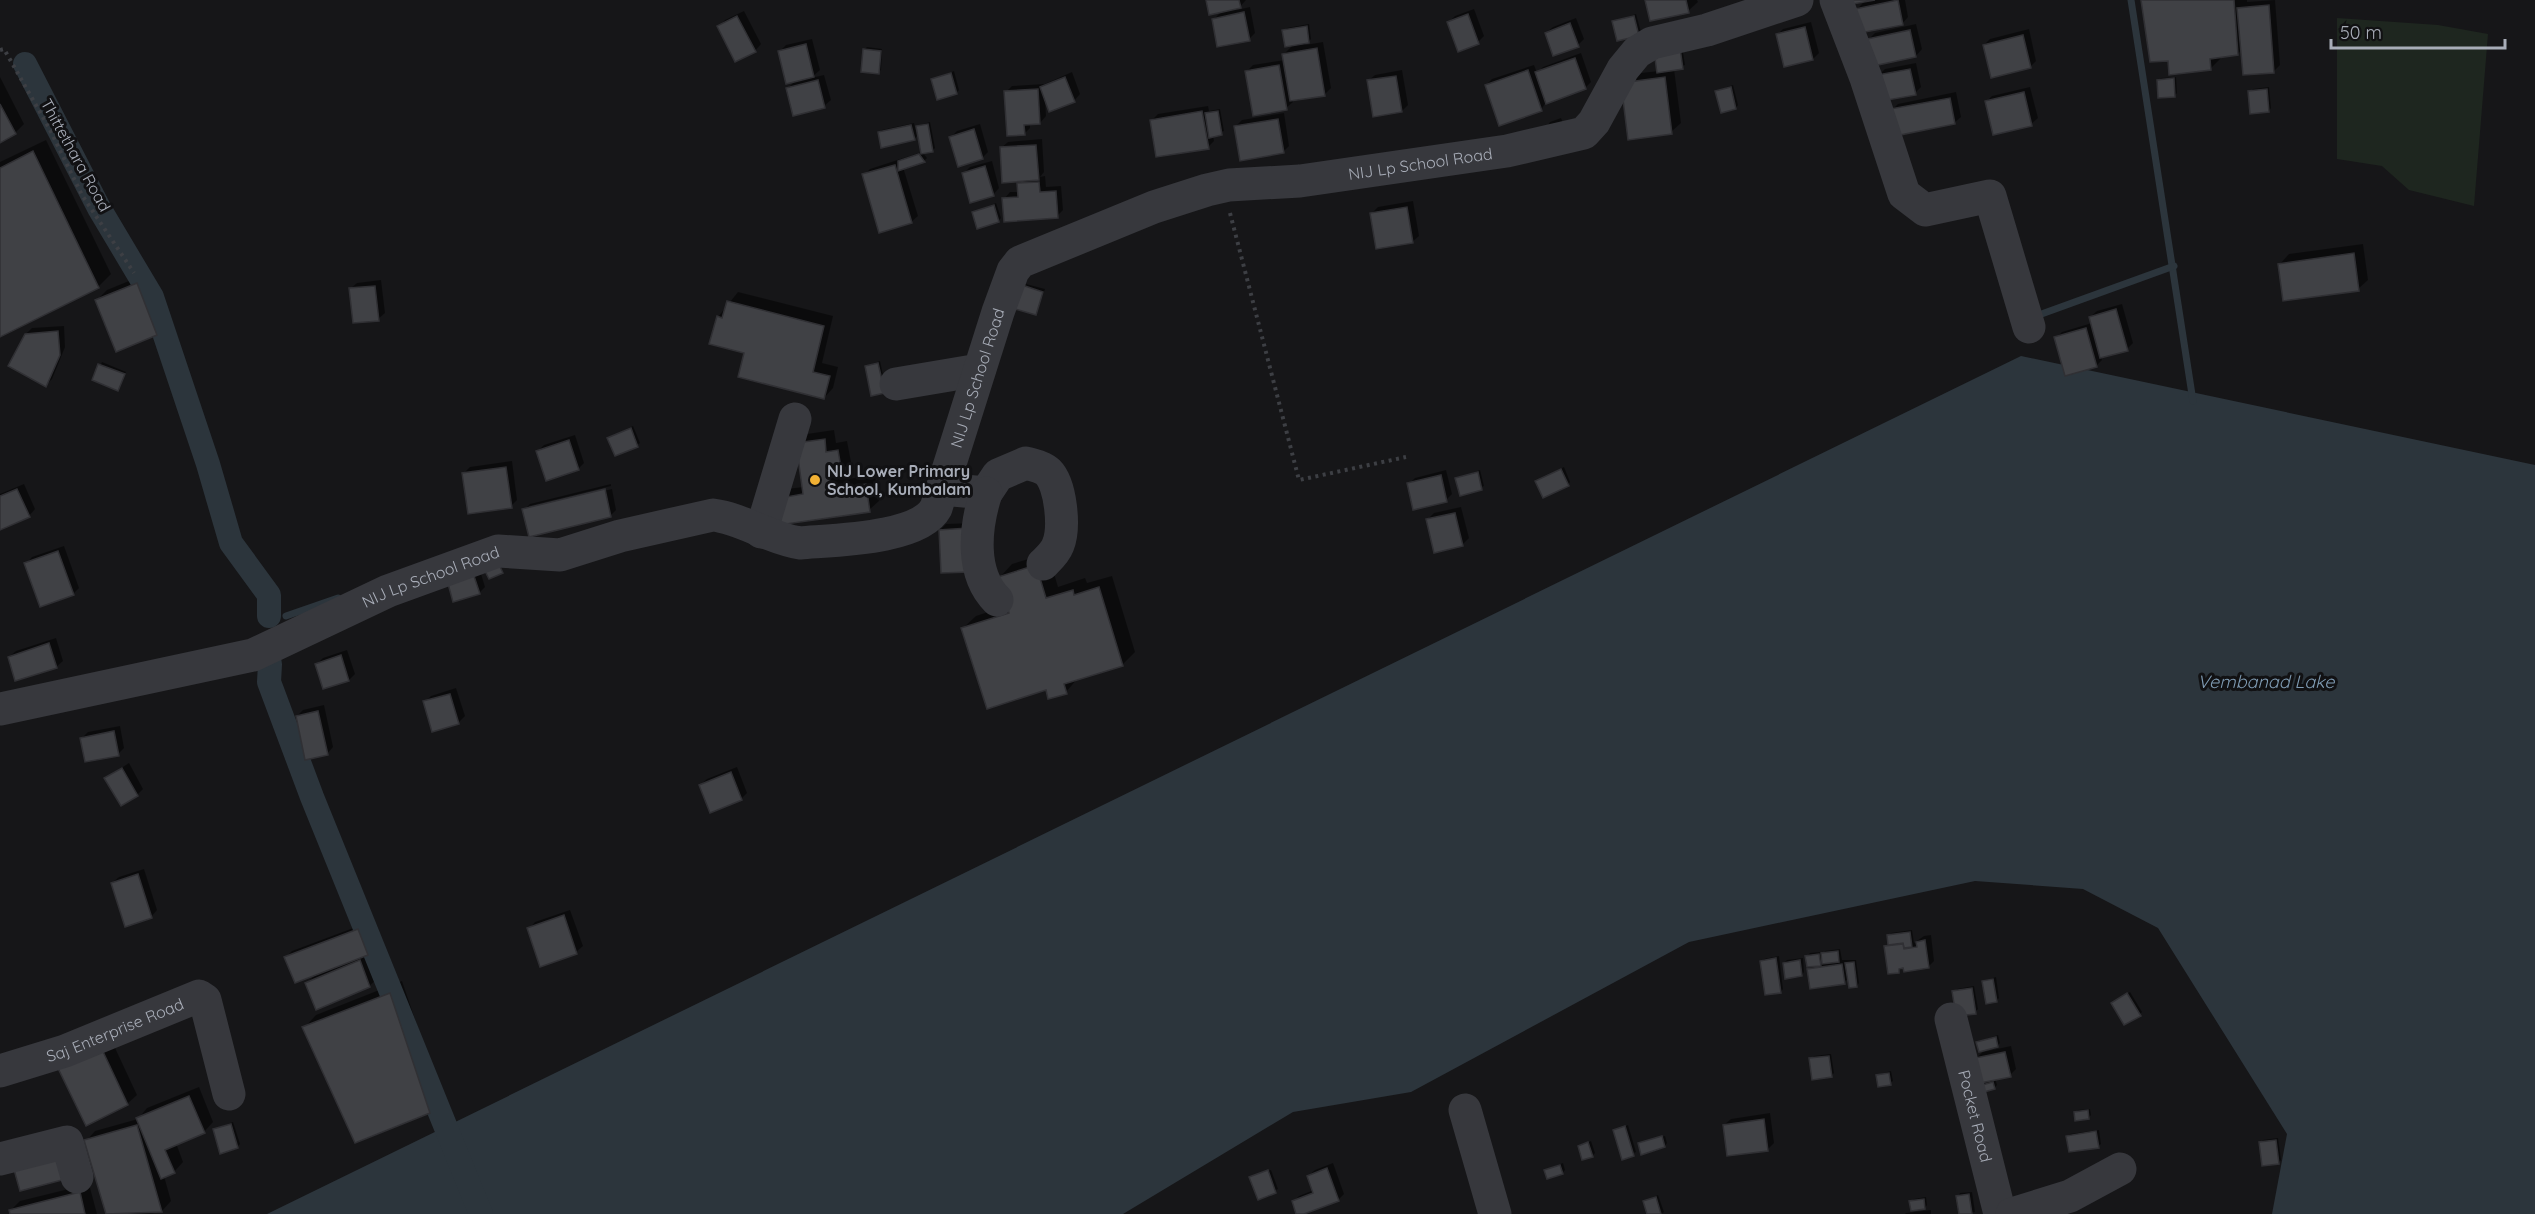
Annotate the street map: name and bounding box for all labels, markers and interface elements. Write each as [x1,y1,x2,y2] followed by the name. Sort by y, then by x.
[2331,12,2505,50] scale bar
[2340,21,2382,44] text: 50 m
[37,95,115,215] street label: Thittethara Road
[1347,143,1494,184] street label: NIJ Lp School Road
[946,306,1009,450] street label: NIJ Lp School Road
[827,461,971,499] place label: NIJ Lower Primary School, Kumbalam
[808,473,822,487] marker: NIJ Lower Primary School, Kumbalam
[359,541,502,612] street label: NIJ Lp School Road
[2198,670,2335,693] water label: Vembanad Lake
[44,993,186,1066] street label: Saj Enterprise Road
[1954,1068,1997,1164] street label: Pocket Road

